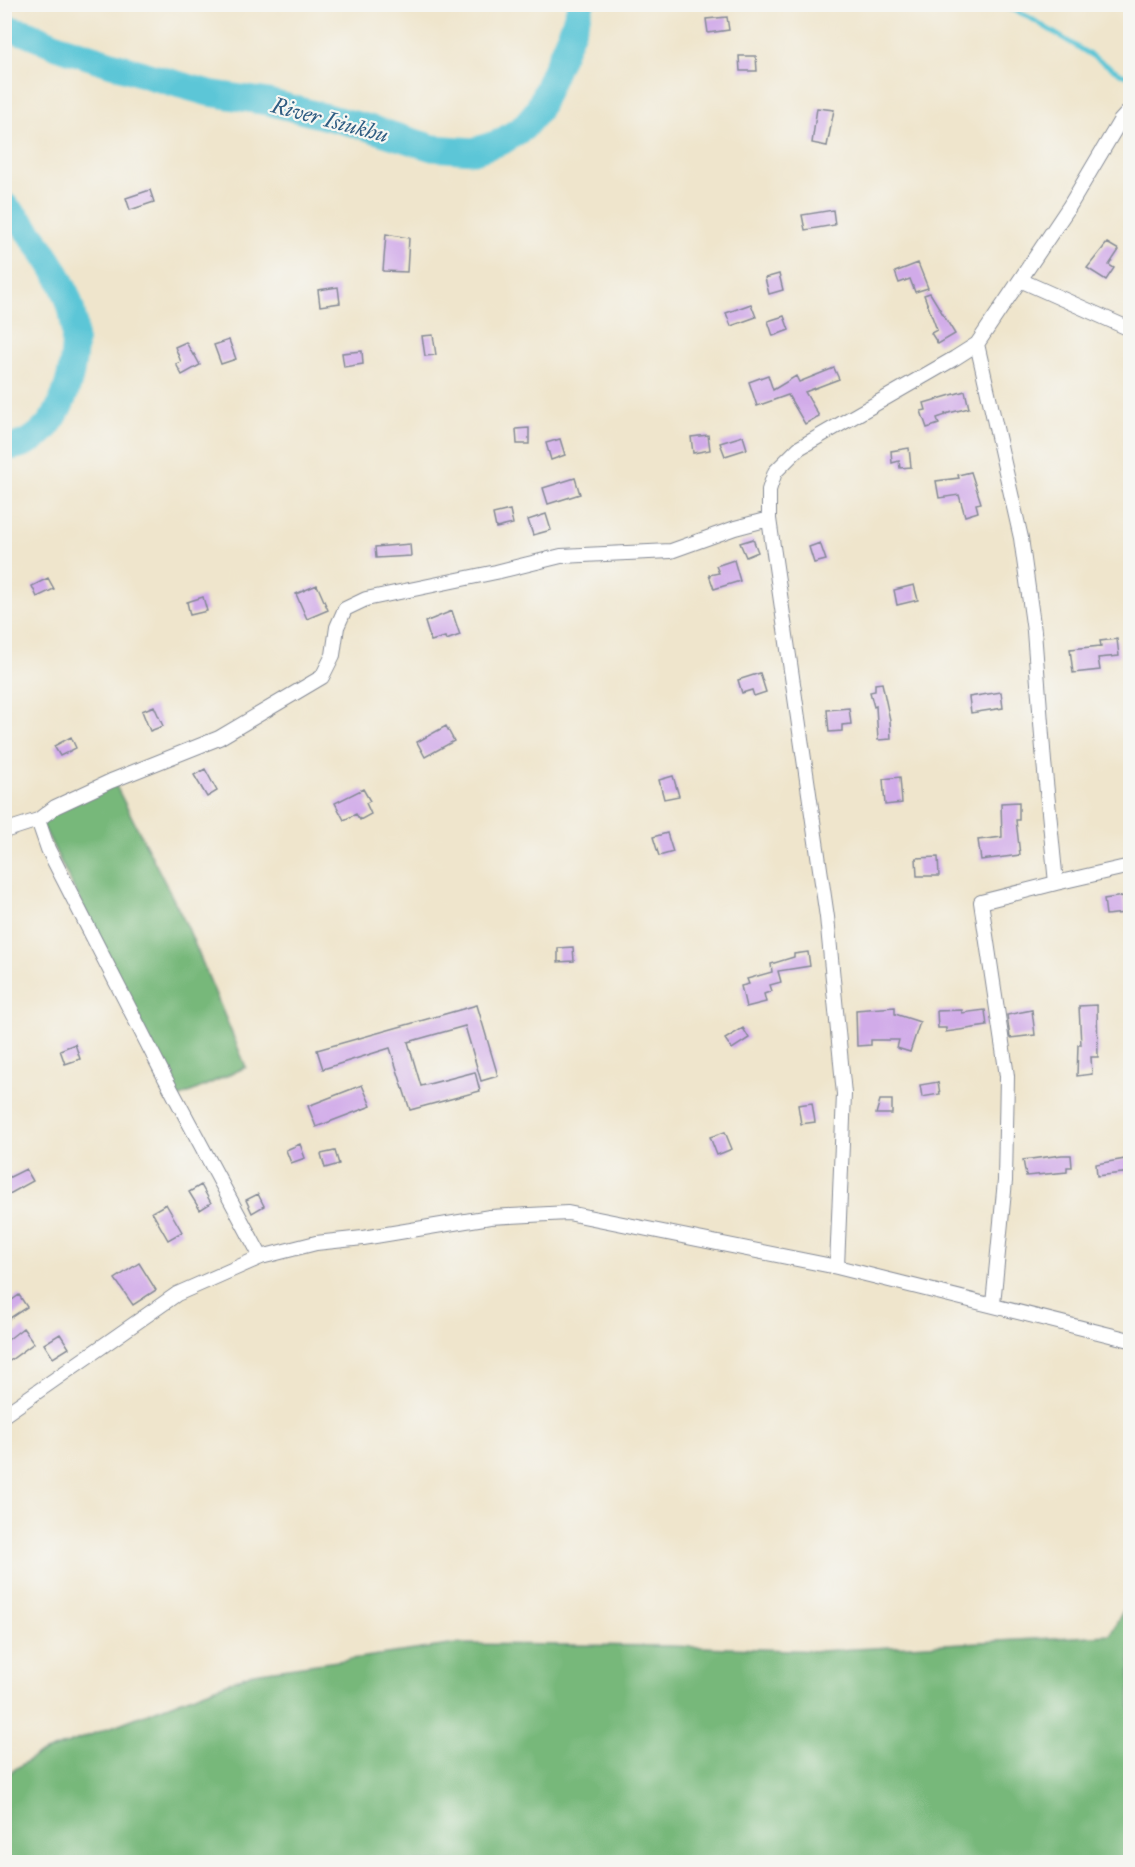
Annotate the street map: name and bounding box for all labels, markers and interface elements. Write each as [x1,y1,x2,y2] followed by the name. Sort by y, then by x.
[268,91,391,149] water label: River Isiukhu

